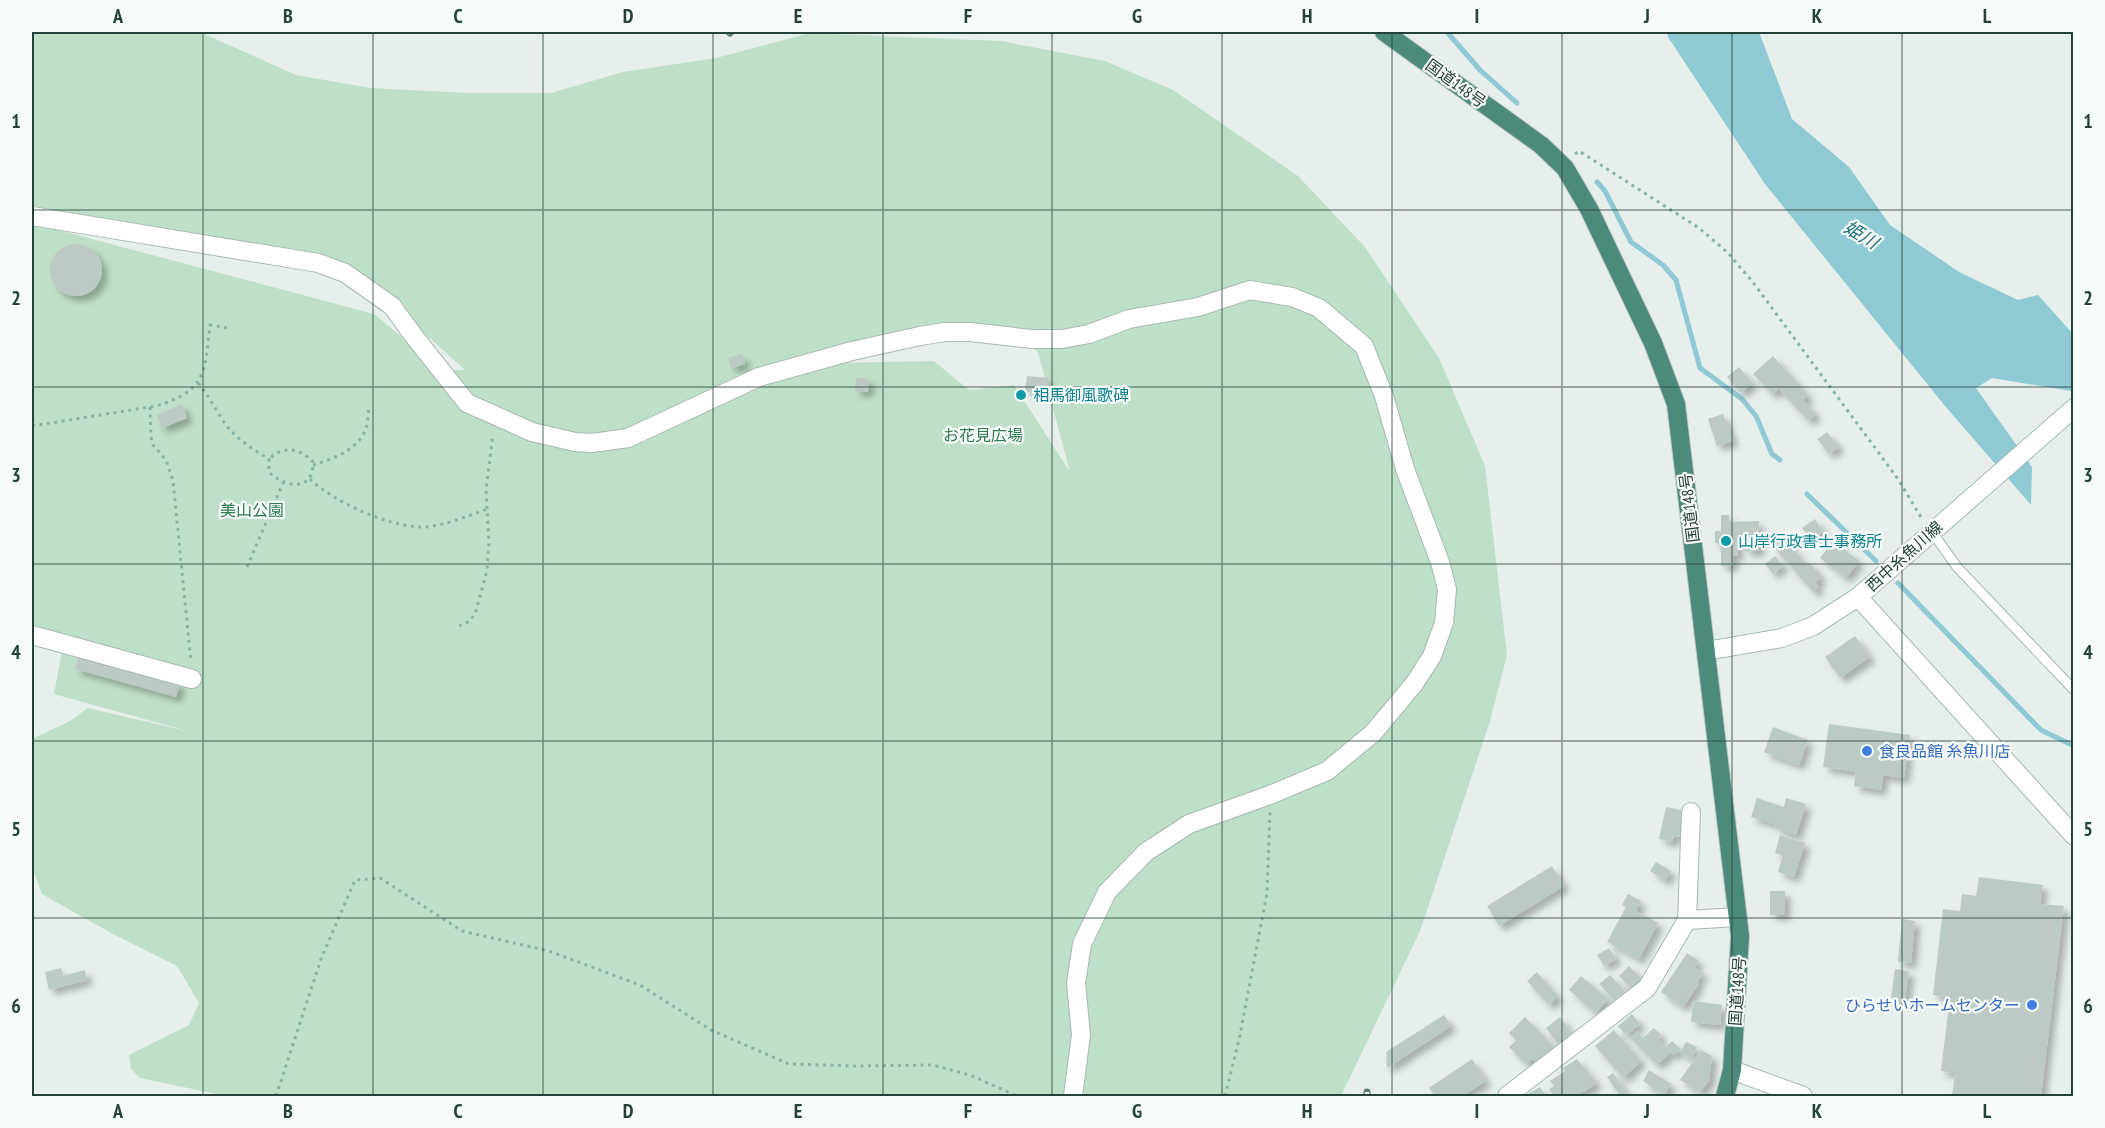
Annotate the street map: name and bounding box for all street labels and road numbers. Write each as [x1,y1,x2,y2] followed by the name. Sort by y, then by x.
[1422,54,1490,112] street label: 国道148号
[1675,472,1703,544] street label: 国道148号
[1862,516,1946,596] street label: 西中糸魚川線
[1725,956,1749,1026] street label: 国道148号

